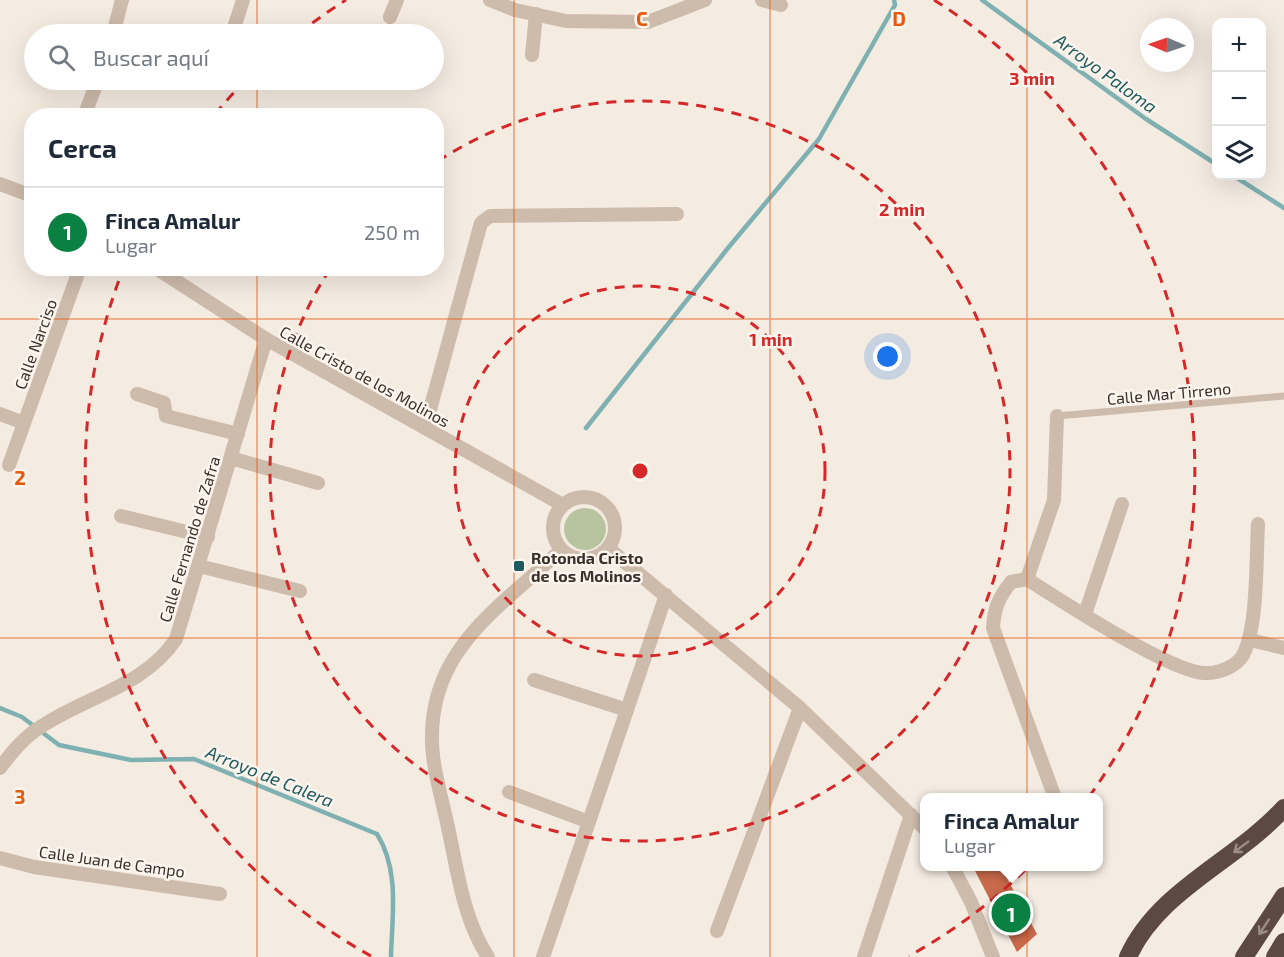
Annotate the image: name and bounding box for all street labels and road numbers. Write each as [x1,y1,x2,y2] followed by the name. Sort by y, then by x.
[10,296,60,392] street label: Calle Narciso
[277,321,453,431] street label: Calle Cristo de los Molinos
[1106,378,1232,408] street label: Calle Mar Tirreno
[155,454,223,624] street label: Calle Fernando de Zafra
[38,841,186,881] street label: Calle Juan de Campo

